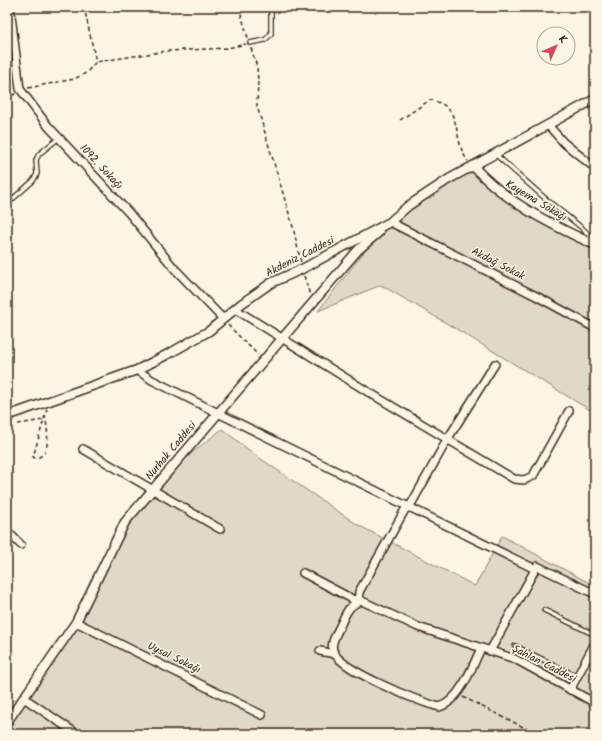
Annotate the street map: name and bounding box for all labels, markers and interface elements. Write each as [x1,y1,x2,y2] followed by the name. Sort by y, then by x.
[536,26,576,66] north arrow
[554,31,571,49] text: K
[75,140,127,194] street label: 1092. Sokağı
[502,175,570,227] street label: Kayema Sokağı
[263,232,338,282] street label: Akdeniz Caddesi
[468,243,529,286] street label: Akdağ Sokak
[141,417,201,484] street label: Nurhak Caddesi
[144,637,204,679] street label: Uysal Sokağı
[509,640,580,688] street label: Şahlan Caddesi

